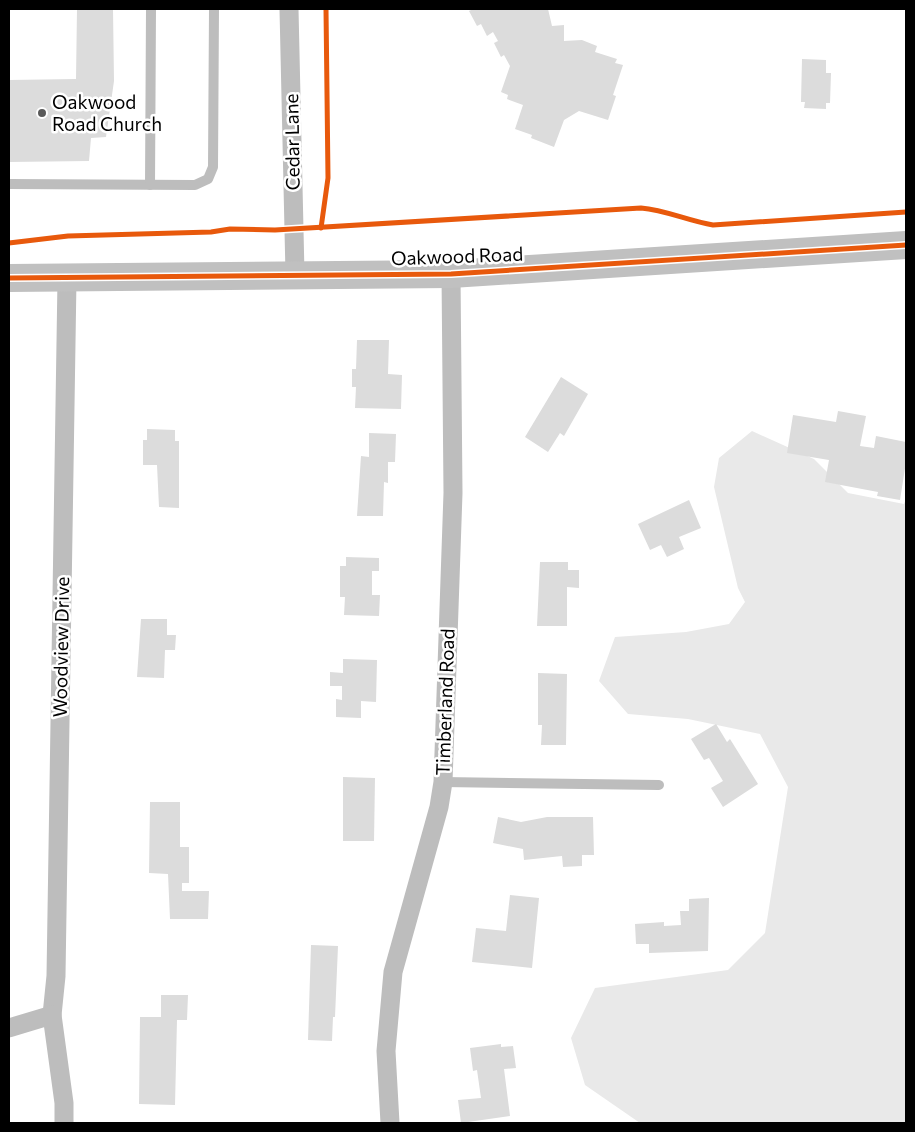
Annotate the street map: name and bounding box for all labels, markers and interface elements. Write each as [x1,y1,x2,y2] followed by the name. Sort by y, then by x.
[52,90,162,135] place label: Oakwood Road Church
[279,93,304,191] street label: Cedar Lane
[36,107,48,119] marker: Oakwood Road Church
[390,242,524,269] street label: Oakwood Road
[48,576,73,718] street label: Woodview Drive
[430,628,459,776] street label: Timberland Road

